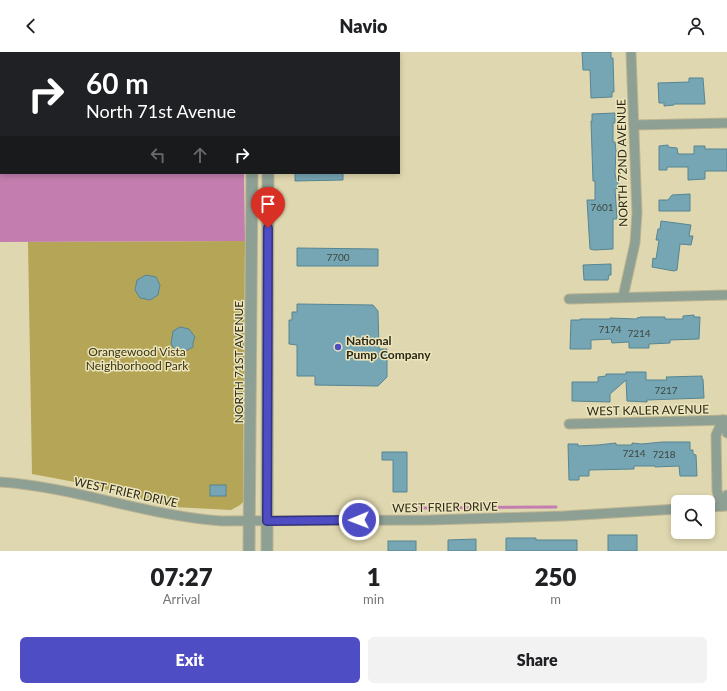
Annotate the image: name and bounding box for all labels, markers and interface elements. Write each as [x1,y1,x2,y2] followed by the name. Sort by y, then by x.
[20,15,42,37] icon: back
[340,15,387,37] text: Navio
[685,15,707,37] icon: person
[86,66,149,100] text: 60 m
[20,68,72,120] icon: right
[613,99,631,227] street label: NORTH 72ND AVENUE
[86,100,236,122] text: North 71st Avenue
[147,144,169,166] icon: left
[189,144,211,166] icon: ahead
[231,144,253,166] icon: right
[251,187,285,228] pin
[257,193,279,215] icon: arrive
[590,201,614,213] house number: 7601
[326,251,350,263] house number: 7700
[231,301,246,423] street label: NORTH 71ST AVENUE
[598,323,622,335] house number: 7174
[627,327,651,339] house number: 7214
[346,333,431,362] place label: National Pump Company
[333,342,343,352] marker: National Pump Company
[86,344,189,373] park label: Orangewood Vista Neighborhood Park
[654,384,678,396] house number: 7217
[587,401,709,419] street label: WEST KALER AVENUE
[622,447,646,459] house number: 7214
[652,448,676,460] house number: 7218
[73,474,179,510] street label: WEST FRIER DRIVE
[671,495,715,539] map controls
[671,495,715,539] button: search
[338,499,380,541] position arrow
[392,499,498,515] street label: WEST FRIER DRIVE
[151,562,213,591] text: 07:27
[367,562,381,591] text: 1
[535,562,576,591] text: 250
[163,591,200,607] text: Arrival
[363,591,384,607] text: min
[550,591,561,607] text: m
[20,637,360,683] button: Exit
[368,637,707,683] button: Share

